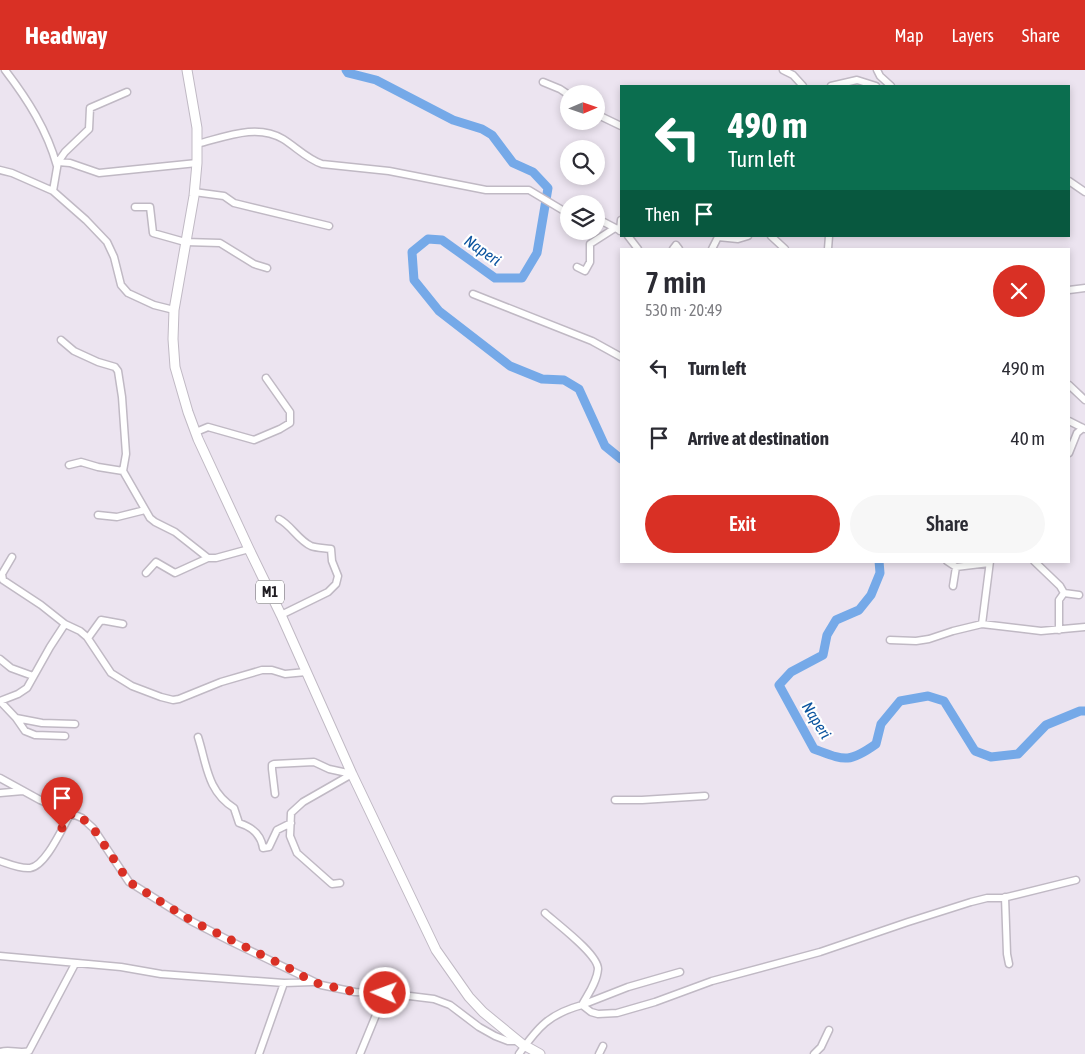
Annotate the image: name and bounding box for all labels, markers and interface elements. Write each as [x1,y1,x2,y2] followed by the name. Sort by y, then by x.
[25,22,108,49] text: Headway
[894,25,923,46] text: Map
[951,25,994,46] text: Layers
[1022,25,1060,46] text: Share
[560,85,605,130] north arrow
[560,85,605,240] map controls
[645,105,710,170] icon: left
[728,105,807,145] text: 490 m
[560,140,605,185] button: search
[728,146,795,172] text: Turn left
[560,195,605,240] button: layers
[690,200,718,228] icon: arrive
[645,203,680,225] text: Then
[461,231,505,270] water label: Naperi
[645,265,706,299] text: 7 min
[993,265,1045,317] button: close
[645,301,722,319] text: 530 m · 20:49
[645,354,673,382] icon: left
[688,357,746,379] text: Turn left
[1002,357,1045,379] text: 490 m
[645,424,673,452] icon: arrive
[688,427,829,449] text: Arrive at destination
[1011,427,1045,449] text: 40 m
[645,495,840,553] button: Exit
[850,495,1045,553] button: Share
[256,581,284,604] road number: M1
[798,698,835,743] water label: Naperi
[41,777,83,828] pin
[48,784,76,812] icon: arrive
[358,966,410,1018] position arrow

